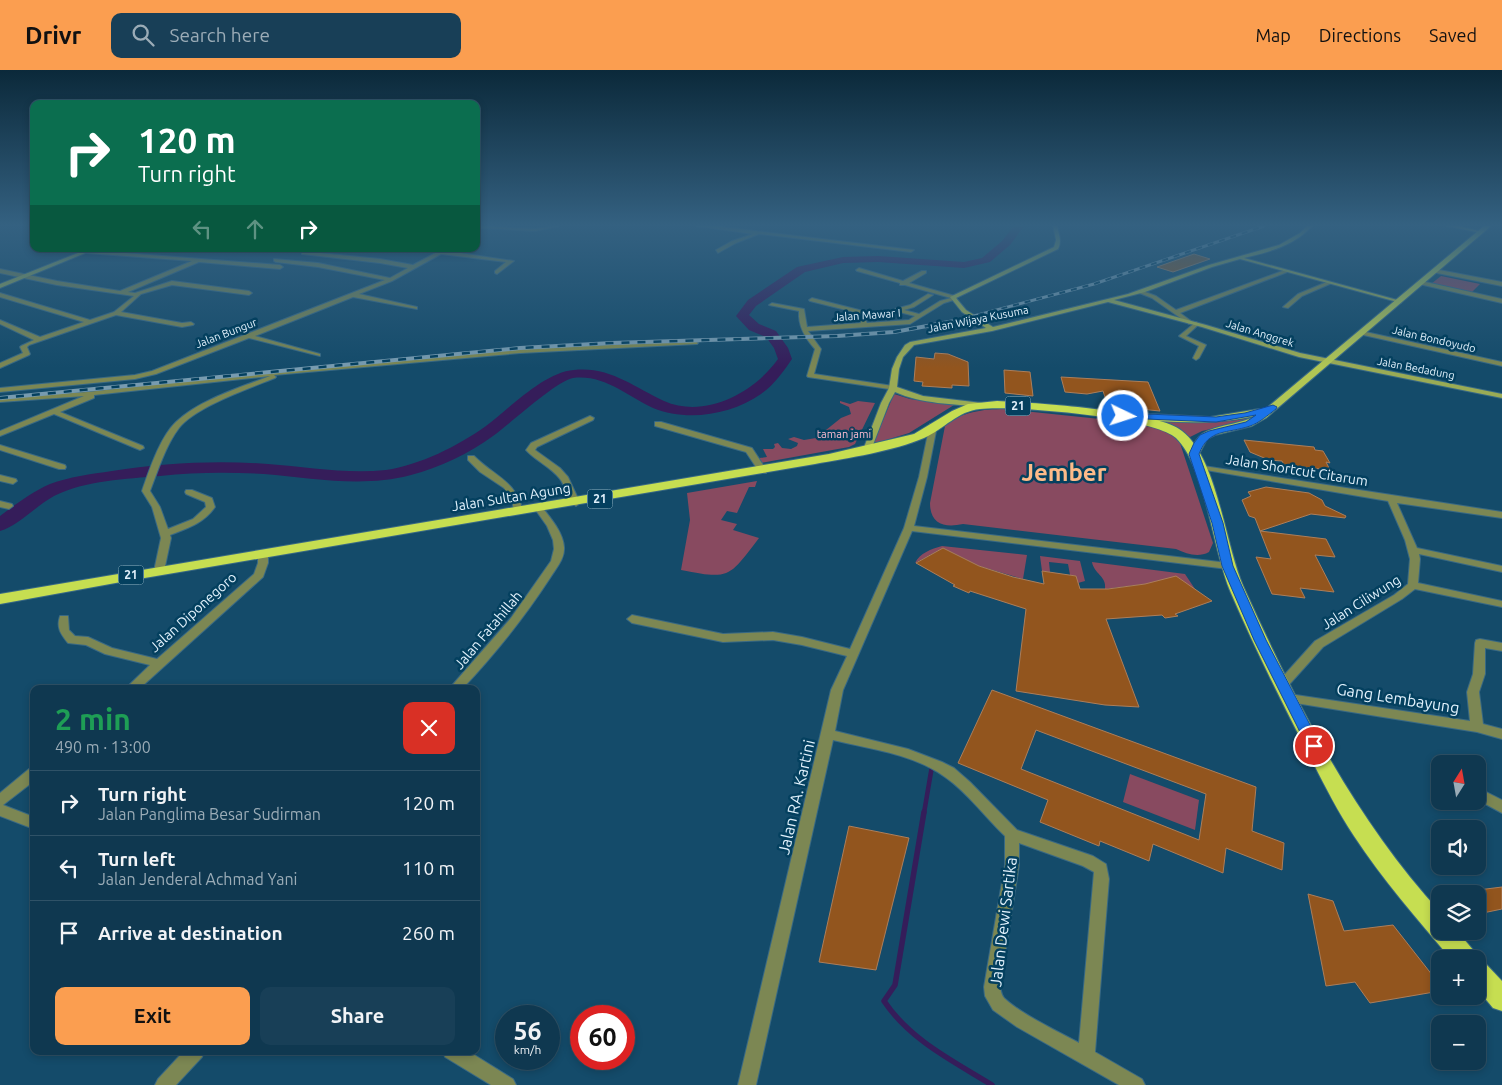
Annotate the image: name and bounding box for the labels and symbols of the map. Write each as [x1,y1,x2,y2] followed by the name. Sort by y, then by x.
[927,303,1029,335] street label: Jalan Wijaya Kusuma
[833,307,901,323] street label: Jalan Mawar I
[194,316,259,350] street label: Jalan Bungur
[1225,317,1296,349] street label: Jalan Anggrek
[1391,324,1477,354] street label: Jalan Bondoyudo
[1376,355,1456,381] street label: Jalan Bedadung
[1096,389,1148,441] position arrow
[1006,396,1030,416] road number: 21
[817,428,871,440] park label: taman jami
[1225,451,1369,489] street label: Jalan Shortcut Citarum
[1021,459,1107,486] district label: Jember
[450,480,572,514] street label: Jalan Sultan Agung
[588,489,612,508] road number: 21
[118,566,144,584] road number: 21
[146,569,240,655] street label: Jalan Diponegoro
[1319,571,1403,633] street label: Jalan Ciliwung
[451,588,525,672] street label: Jalan Fatahillah
[1335,679,1461,717] street label: Gang Lembayung
[1293,725,1335,767] pin
[774,738,818,856] street label: Jalan RA. Kartini
[1431,755,1486,810] north arrow
[986,856,1020,988] street label: Jalan Dewi Sartika
[570,1005,635,1070] speed limit sign: 60

